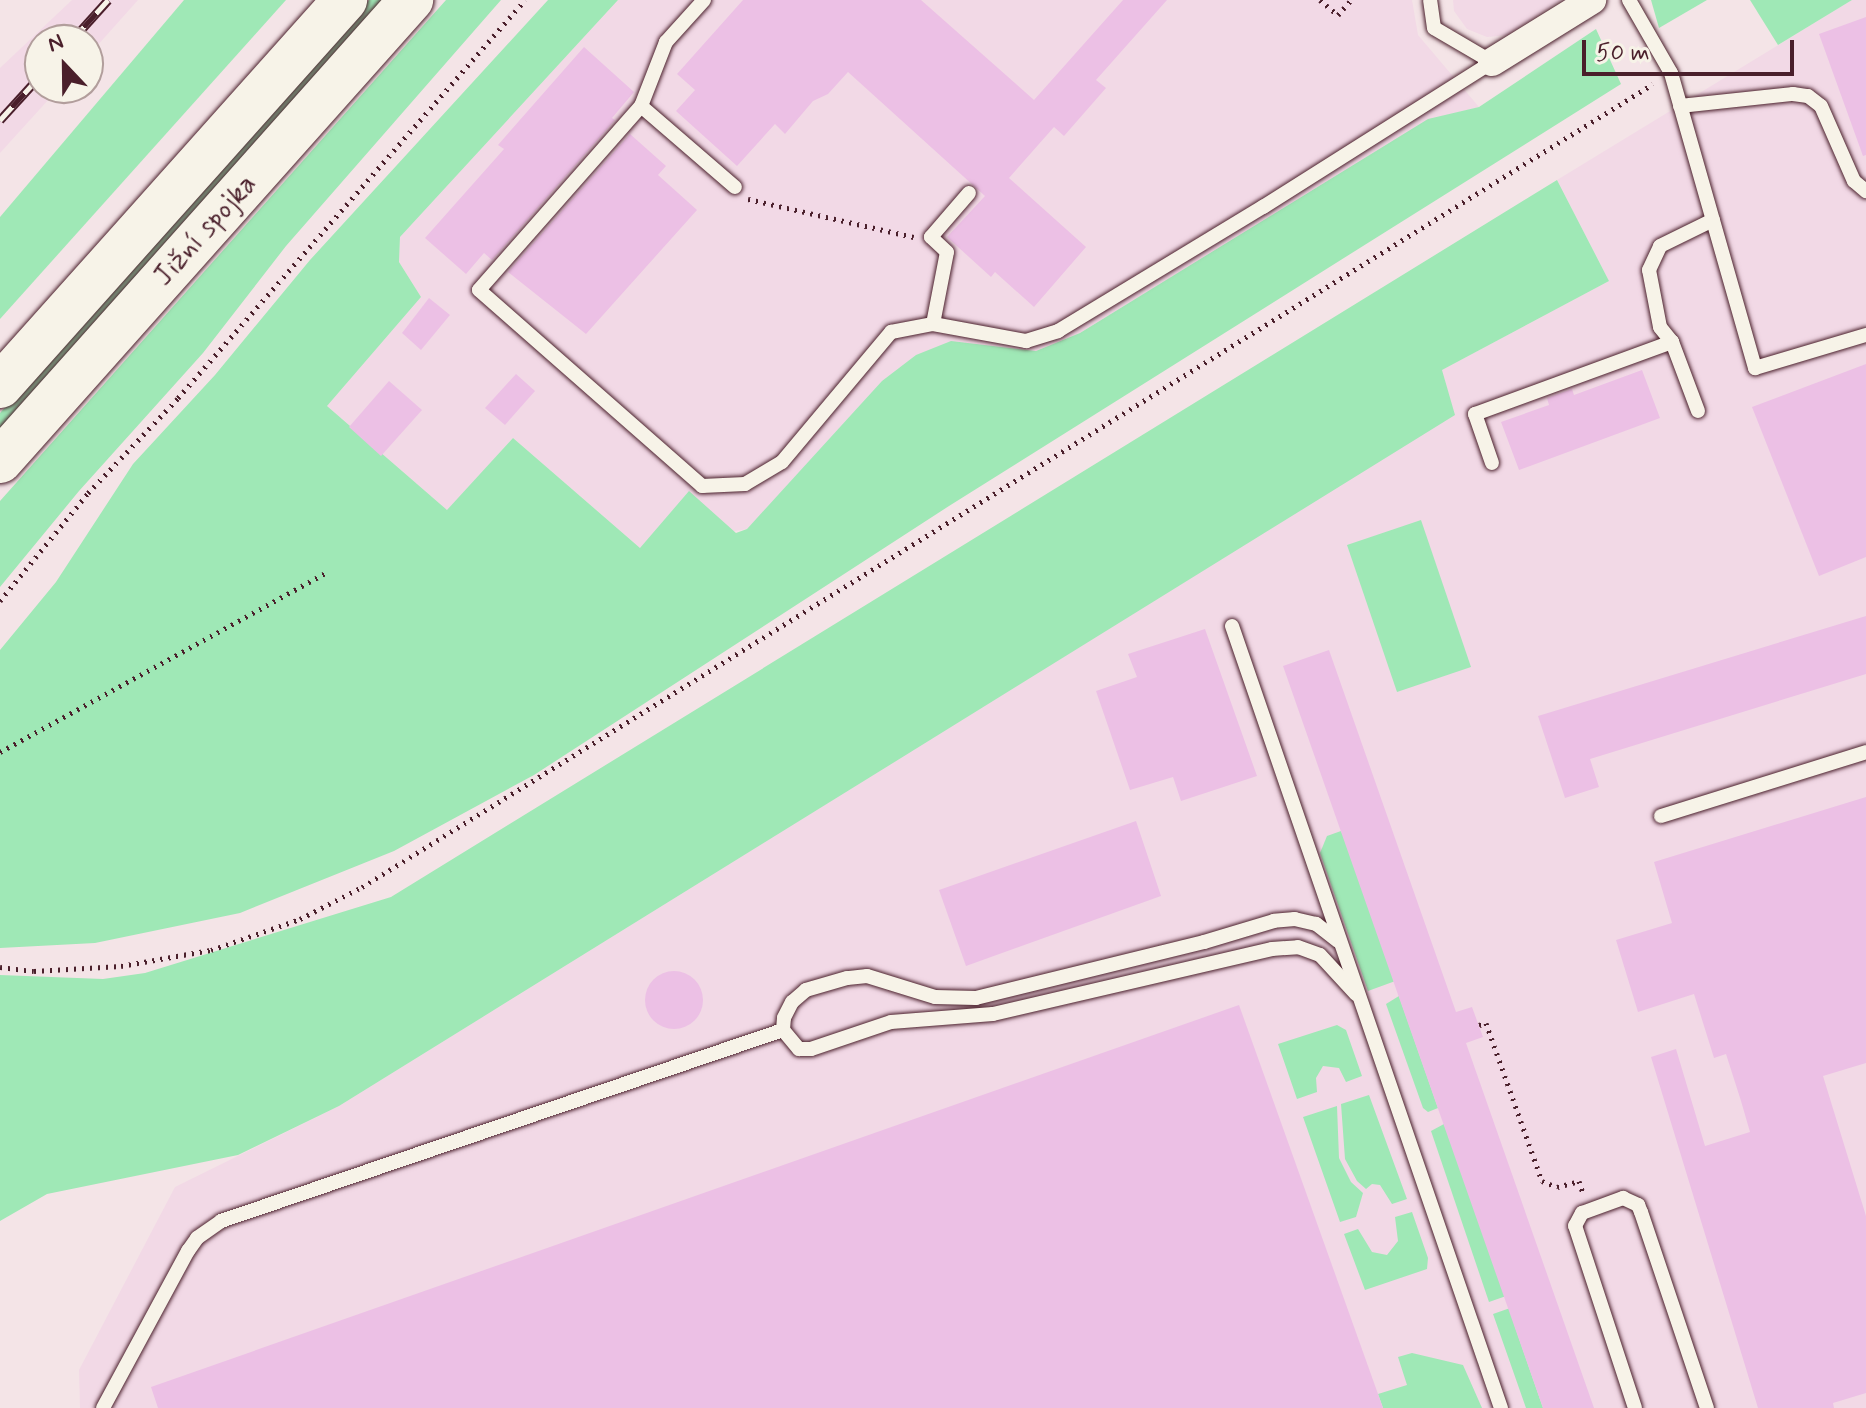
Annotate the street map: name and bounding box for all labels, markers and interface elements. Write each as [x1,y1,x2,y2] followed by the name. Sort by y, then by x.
[24,24,104,104] north arrow
[1586,24,1798,74] scale bar
[44,28,68,59] text: N
[1596,38,1650,69] text: 50 m
[147,168,265,294] street label: Jižní spojka

